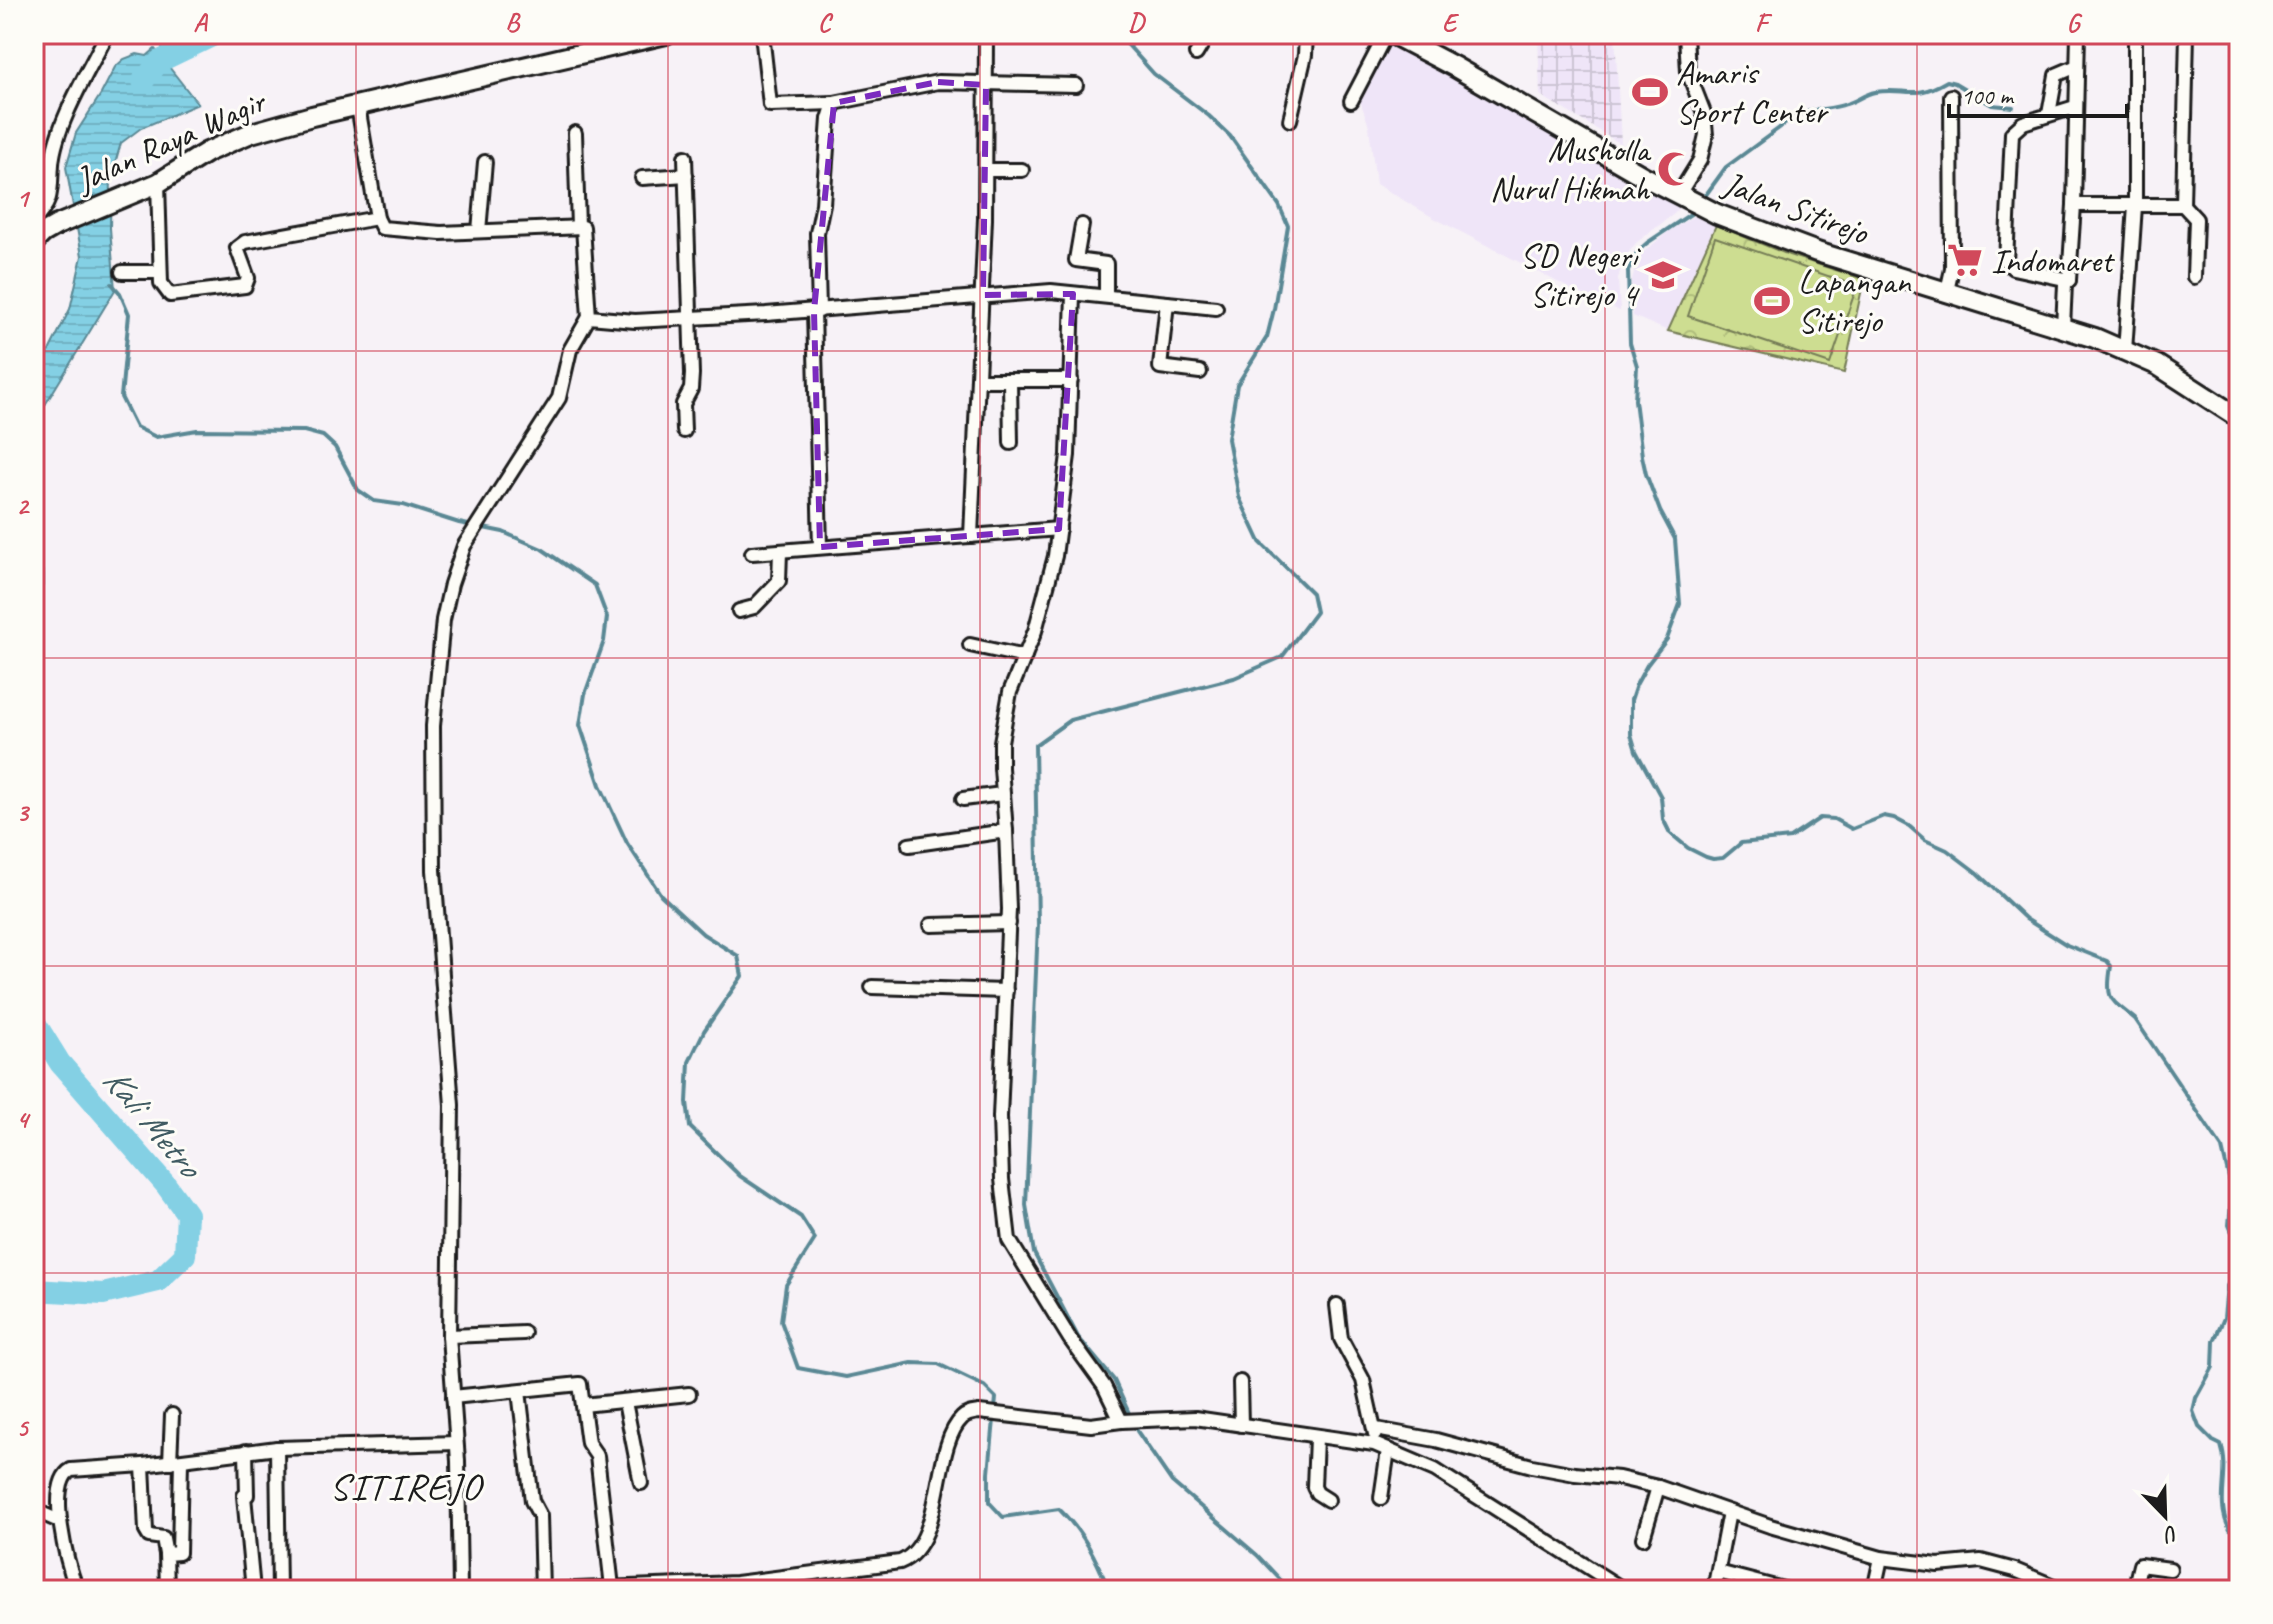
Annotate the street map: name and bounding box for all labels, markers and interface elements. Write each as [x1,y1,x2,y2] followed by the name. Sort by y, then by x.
[193,6,208,39] text: A
[505,6,521,39] text: B
[818,6,834,39] text: C
[1128,6,1146,39] text: D
[1442,6,1460,39] text: E
[1755,6,1773,39] text: F
[2067,6,2083,39] text: G
[1676,51,1829,133] place label: Amaris Sport Center
[1949,68,2127,118] scale bar
[1631,73,1669,111] sports icon: Amaris Sport Center
[67,79,274,202] street label: Jalan Raya Wagir
[1961,81,2015,111] text: 100 m
[1490,128,1652,210] place label: Musholla Nurul Hikmah
[1656,150,1694,188] mosque icon: Musholla Nurul Hikmah
[1716,161,1876,254] street label: Jalan Sitirejo
[16,182,31,215] text: 1
[1520,234,1642,316] place label: SD Negeri Sitirejo 4
[1991,239,2116,282] place label: Indomaret
[1946,241,1984,279] supermarket icon: Indomaret
[1644,256,1682,294] school or university icon: SD Negeri Sitirejo 4
[1798,260,1912,342] place label: Lapangan Sitirejo
[1753,282,1791,320] sports icon: Lapangan Sitirejo
[16,489,30,522] text: 2
[16,796,30,829] text: 3
[93,1057,215,1190] water label: Kali Metro
[16,1103,31,1136] text: 4
[16,1411,30,1444] text: 5
[330,1463,485,1510] district label: SITIREJO
[2125,1476,2205,1556] north arrow
[2158,1519,2183,1550] text: U

